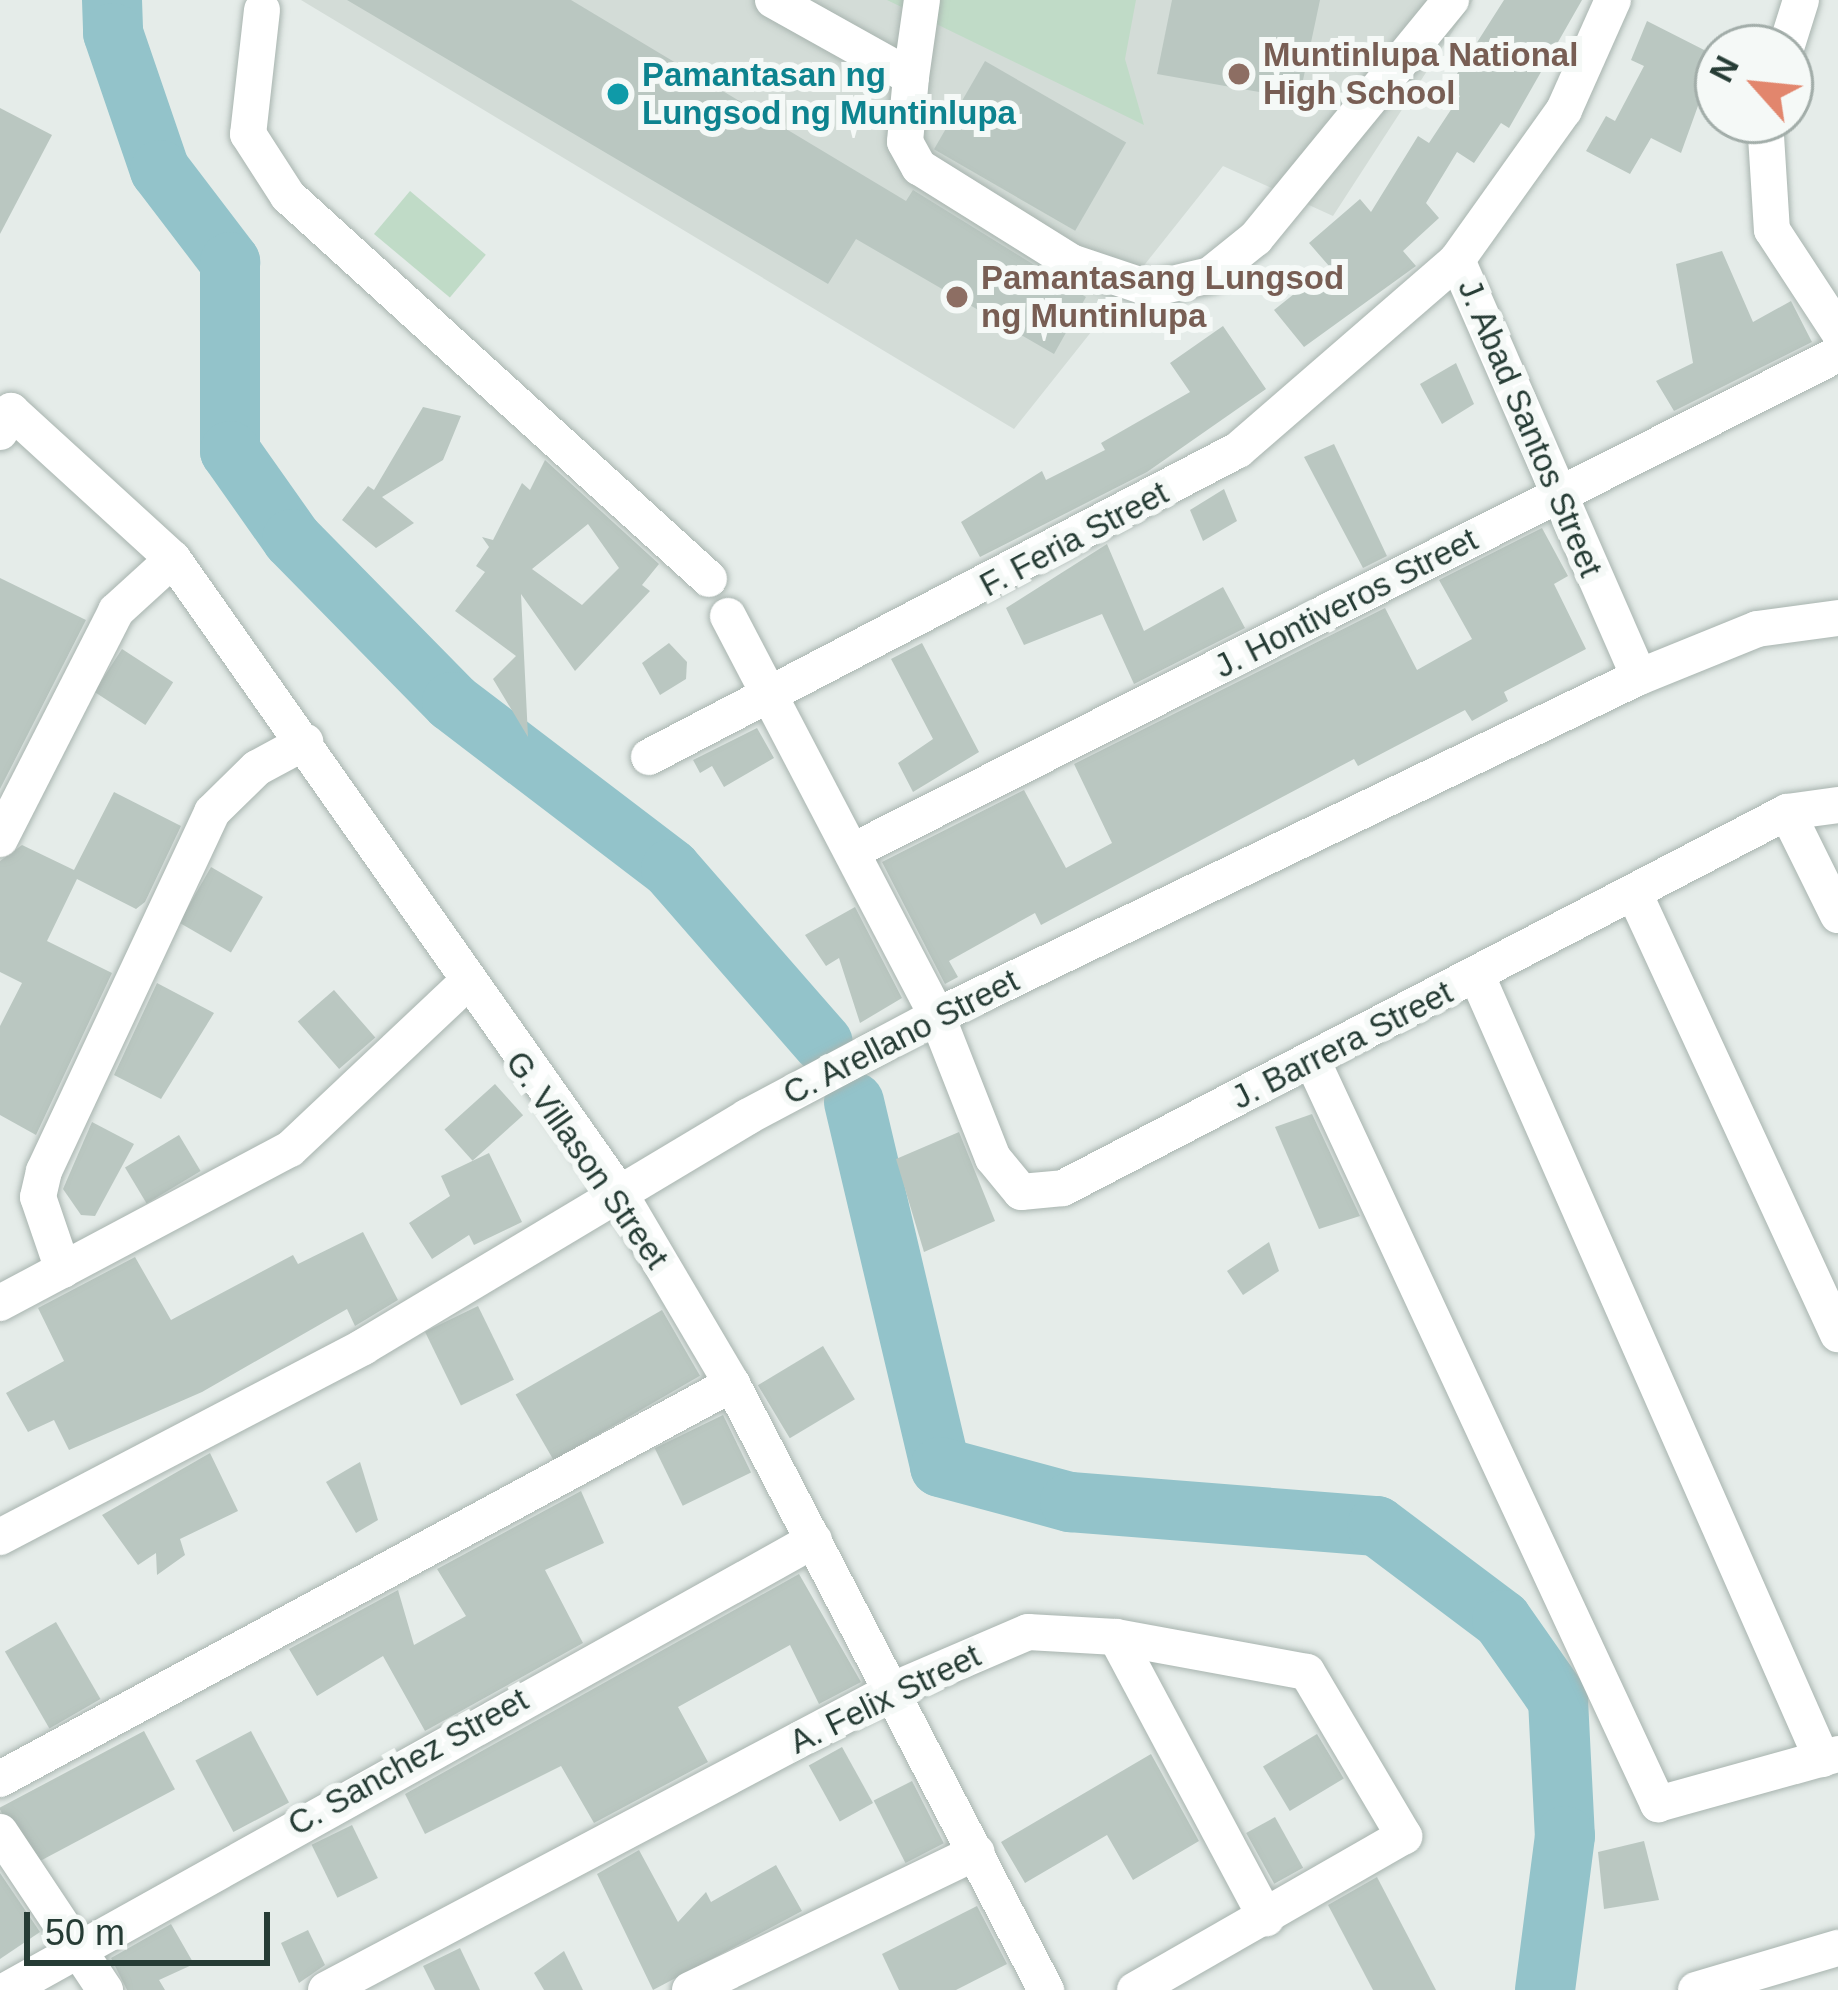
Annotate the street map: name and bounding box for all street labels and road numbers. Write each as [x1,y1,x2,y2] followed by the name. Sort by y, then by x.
[1449,273,1611,583] street label: J. Abad Santos Street
[973,473,1175,605] street label: F. Feria Street
[1208,520,1484,686] street label: J. Hontiveros Street
[776,960,1026,1114] street label: C. Arellano Street
[1225,972,1459,1118] street label: J. Barrera Street
[497,1044,677,1276] street label: G. Villason Street
[783,1636,987,1762] street label: A. Felix Street
[281,1680,535,1844] street label: C. Sanchez Street

